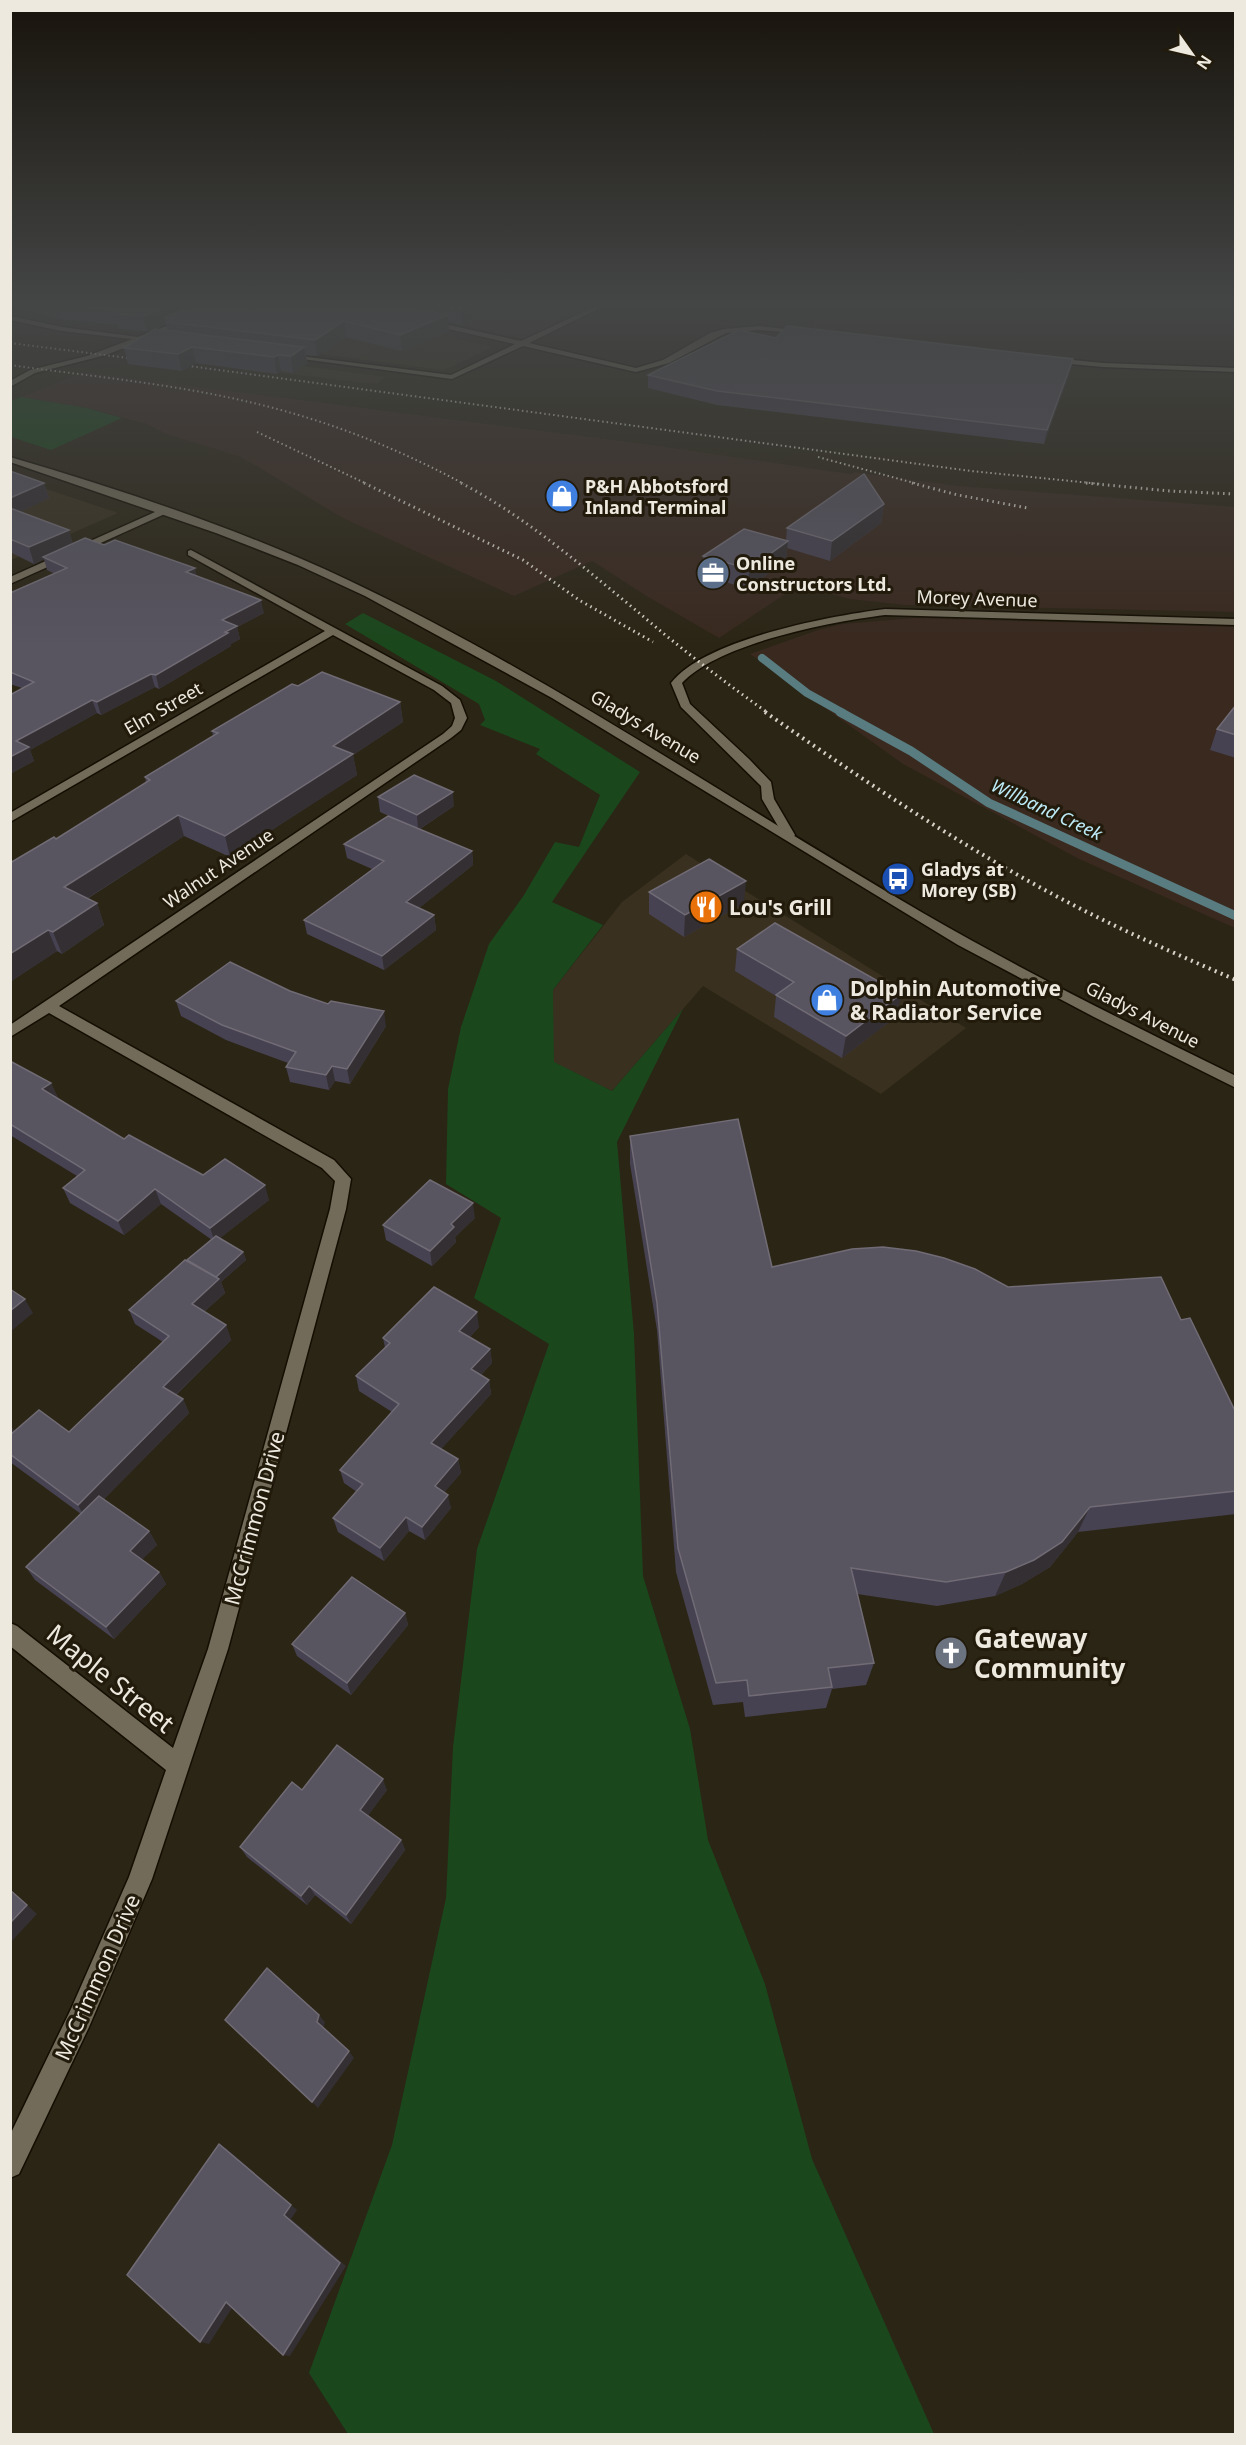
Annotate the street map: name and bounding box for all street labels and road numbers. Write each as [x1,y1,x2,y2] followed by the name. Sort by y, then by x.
[916,584,1038,612] street label: Morey Avenue
[120,676,207,740] street label: Elm Street
[586,684,706,768] street label: Gladys Avenue
[158,822,278,914] street label: Walnut Avenue
[1082,975,1204,1053] street label: Gladys Avenue
[217,1428,291,1608] street label: McCrimmon Drive
[39,1615,183,1741] street label: Maple Street
[48,1890,146,2064] street label: McCrimmon Drive

